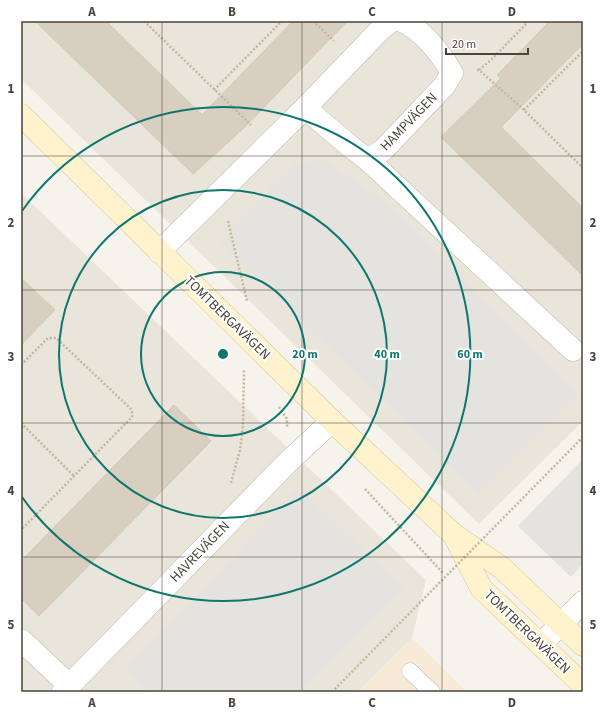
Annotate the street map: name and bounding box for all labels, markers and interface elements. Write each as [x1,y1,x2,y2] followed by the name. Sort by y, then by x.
[87,3,96,21] text: A
[228,3,236,21] text: B
[368,3,376,21] text: C
[508,3,516,21] text: D
[446,30,528,56] scale bar
[452,36,476,53] text: 20 m
[8,80,15,98] text: 1
[590,80,597,98] text: 1
[376,88,442,156] street label: HAMPVÄGEN
[8,214,15,232] text: 2
[590,214,597,232] text: 2
[179,271,275,365] street label: TOMTBERGAVÄGEN
[292,346,318,363] text: 20 m
[374,346,400,363] text: 40 m
[457,346,483,363] text: 60 m
[216,347,230,361] centre of rings
[8,348,15,366] text: 3
[590,348,597,366] text: 3
[8,482,15,500] text: 4
[590,482,597,500] text: 4
[165,517,235,587] street label: HAVREVÄGEN
[479,585,575,679] street label: TOMTBERGAVÄGEN
[8,616,15,634] text: 5
[590,616,597,634] text: 5
[87,694,96,712] text: A
[228,694,236,712] text: B
[368,694,376,712] text: C
[508,694,516,712] text: D

